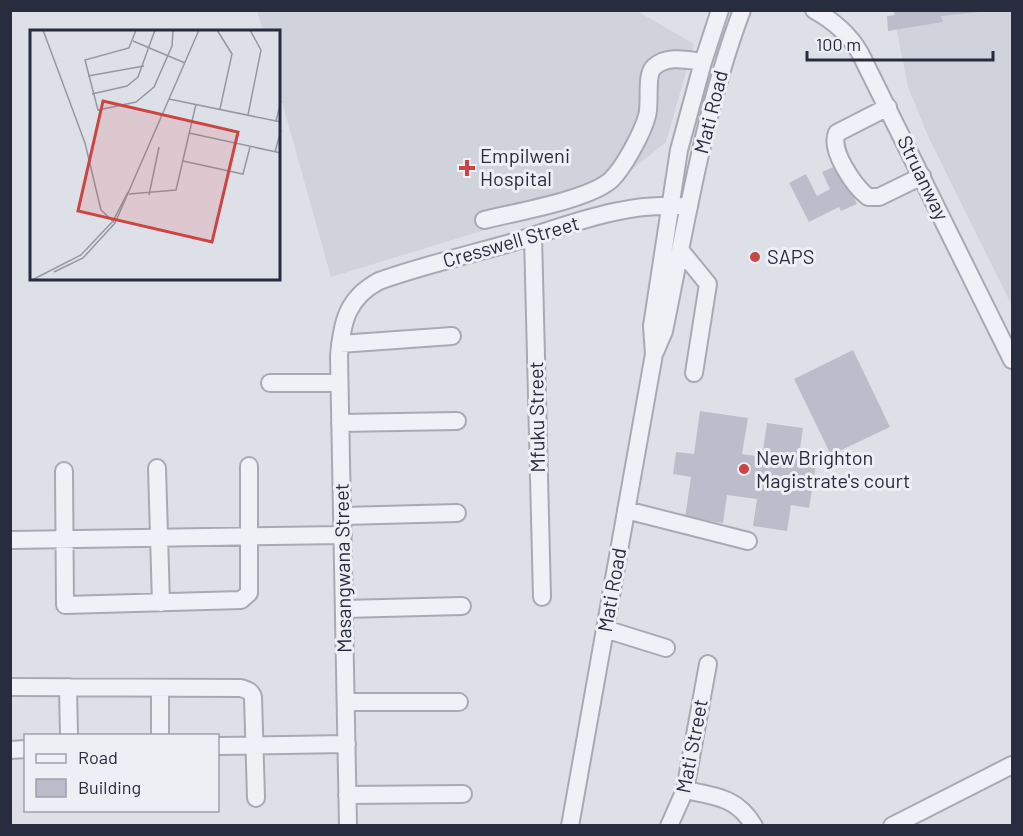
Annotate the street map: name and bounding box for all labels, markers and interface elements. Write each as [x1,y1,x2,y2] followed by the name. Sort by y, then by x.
[807,24,993,62] scale bar
[30,30,280,280] inset map
[816,33,861,55] text: 100 m
[688,68,732,156] street label: Mati Road
[893,131,955,224] street label: Struanway
[480,143,570,190] place label: Empilweni Hospital
[458,159,476,177] marker: Empilweni Hospital
[440,210,582,272] street label: Cresswell Street
[767,244,814,268] place label: SAPS
[748,250,762,264] marker: SAPS
[523,361,549,473] street label: Mfuku Street
[756,445,910,492] place label: New Brighton Magistrate's court
[737,462,751,476] marker: New Brighton Magistrate's court
[329,483,355,653] street label: Masangwana Street
[592,546,630,634] street label: Mati Road
[670,697,712,795] street label: Mati Street
[24,734,219,812] legend
[78,746,118,768] text: Road
[78,776,141,798] text: Building

